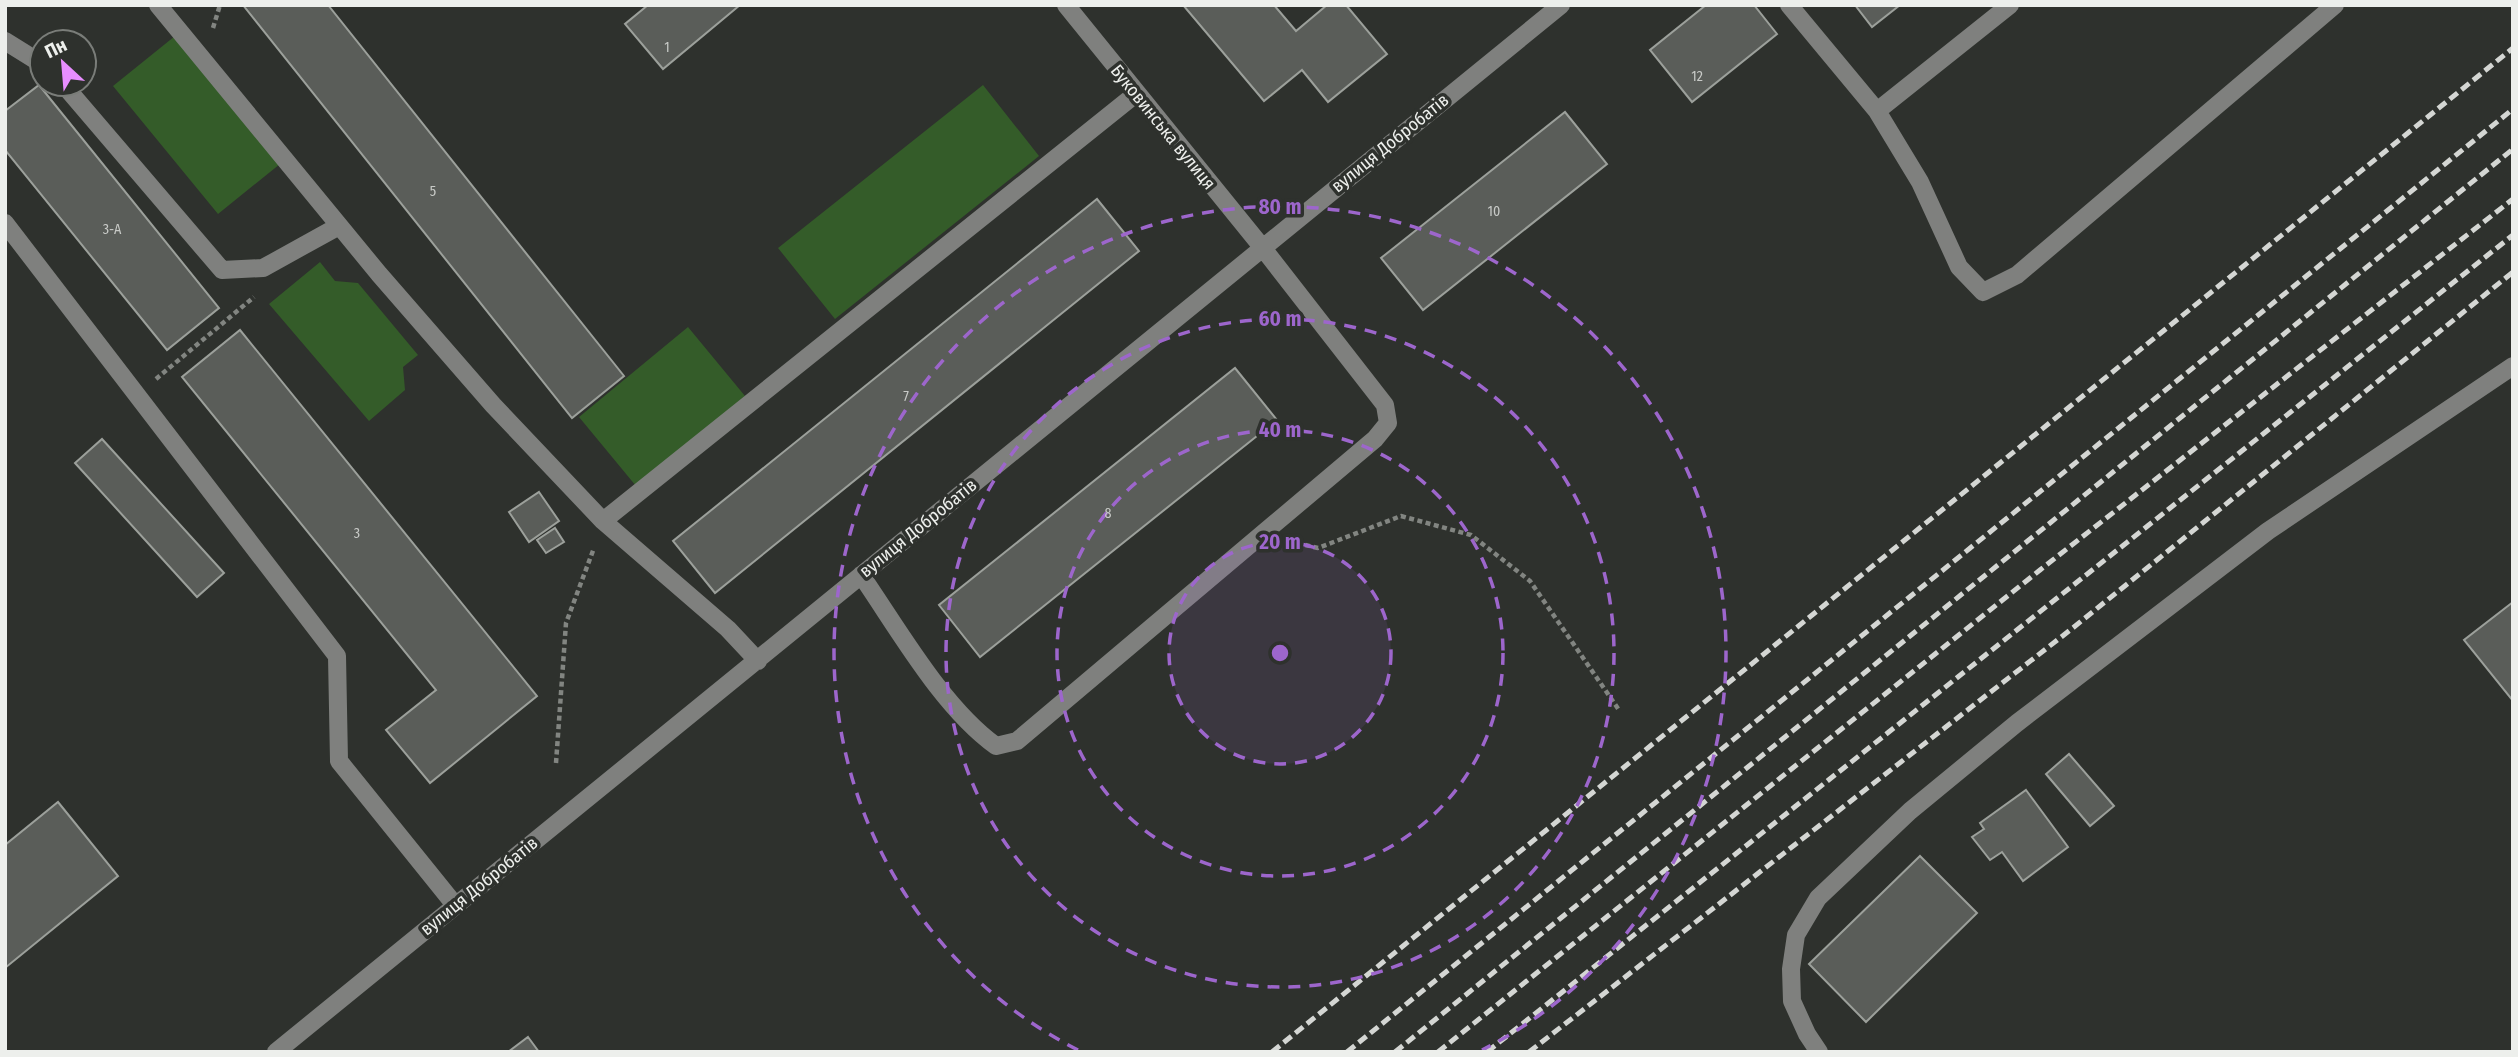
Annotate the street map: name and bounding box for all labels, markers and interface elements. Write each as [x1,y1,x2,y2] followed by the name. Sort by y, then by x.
[28,28,98,98] north arrow
[41,33,70,63] text: Пн
[664,39,670,56] house number: 1
[1106,60,1220,194] street label: Буковинська вулиця
[1691,68,1703,85] house number: 12
[1327,89,1453,197] street label: вулиця Добробатів
[430,183,436,200] house number: 5
[1259,194,1301,220] text: 80 m
[1488,203,1500,220] house number: 10
[103,221,122,238] house number: 3-А
[1259,306,1301,332] text: 60 m
[903,388,909,405] house number: 7
[1259,417,1301,443] text: 40 m
[855,474,981,582] street label: вулиця Добробатів
[1105,505,1112,522] house number: 8
[354,525,360,542] house number: 3
[1258,529,1301,555] text: 20 m
[1268,641,1292,665] centre of rings
[416,832,542,940] street label: вулиця Добробатів

